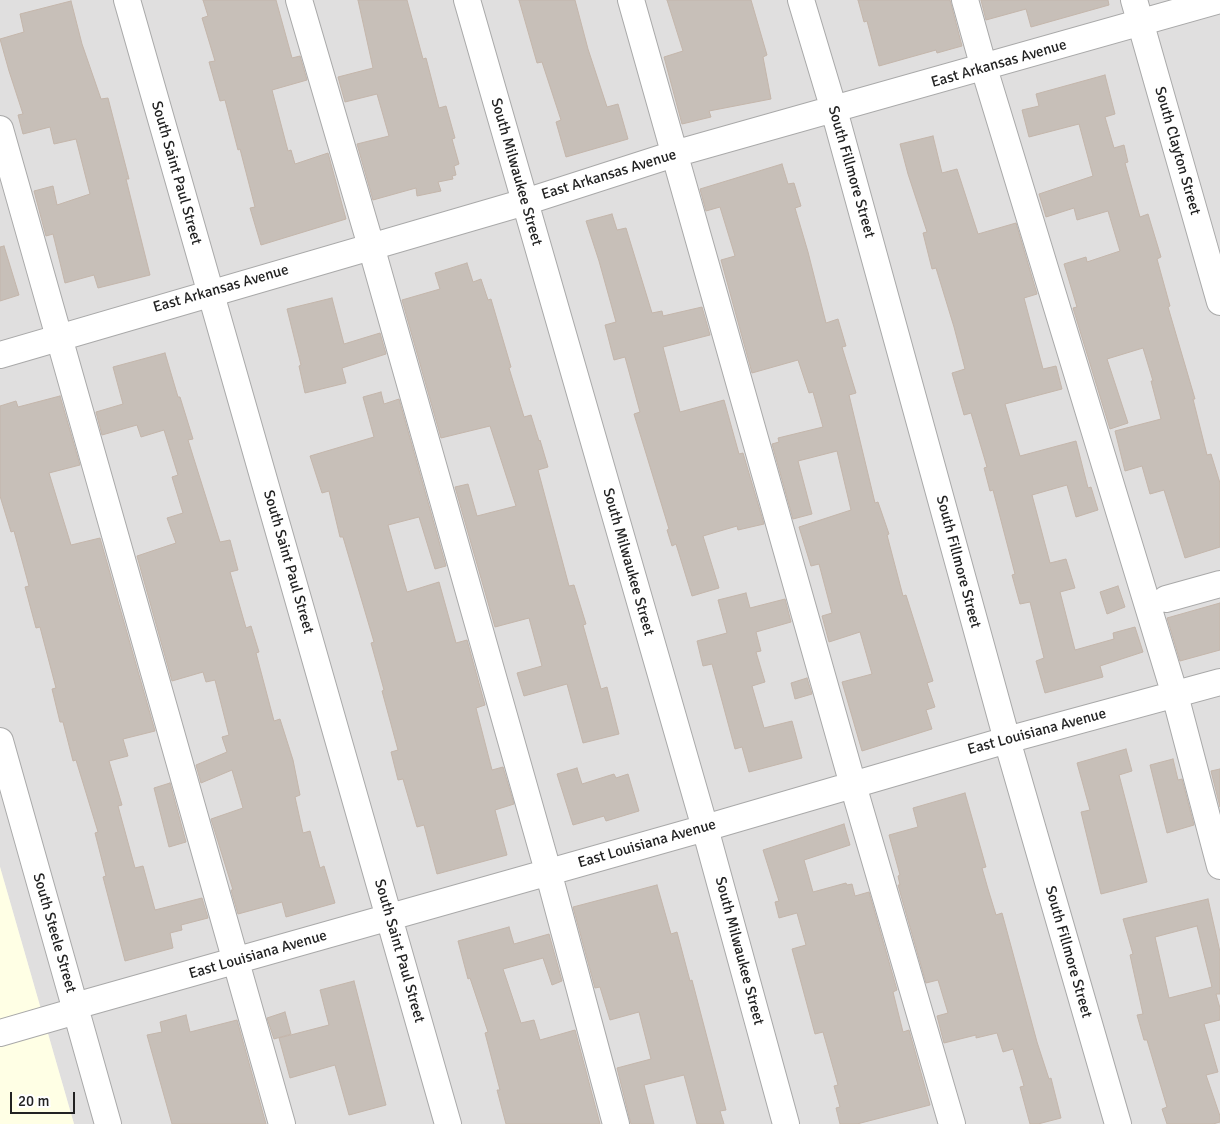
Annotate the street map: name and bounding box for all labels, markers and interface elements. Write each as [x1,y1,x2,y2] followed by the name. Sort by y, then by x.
[929,36,1069,92] street label: East Arkansas Avenue
[1150,85,1204,217] street label: South Clayton Street
[486,96,546,248] street label: South Milwaukee Street
[147,99,205,247] street label: South Saint Paul Street
[824,104,878,240] street label: South Fillmore Street
[539,146,679,204] street label: East Arkansas Avenue
[151,261,291,317] street label: East Arkansas Avenue
[598,486,658,638] street label: South Milwaukee Street
[259,488,317,636] street label: South Saint Paul Street
[932,494,984,630] street label: South Fillmore Street
[966,705,1108,759] street label: East Louisiana Avenue
[576,816,718,872] street label: East Louisiana Avenue
[28,871,80,995] street label: South Steele Street
[711,875,767,1027] street label: South Milwaukee Street
[370,877,428,1025] street label: South Saint Paul Street
[1041,884,1095,1020] street label: South Fillmore Street
[187,927,329,983] street label: East Louisiana Avenue
[12,1082,78,1114] scale bar
[18,1092,49,1110] text: 20 m

